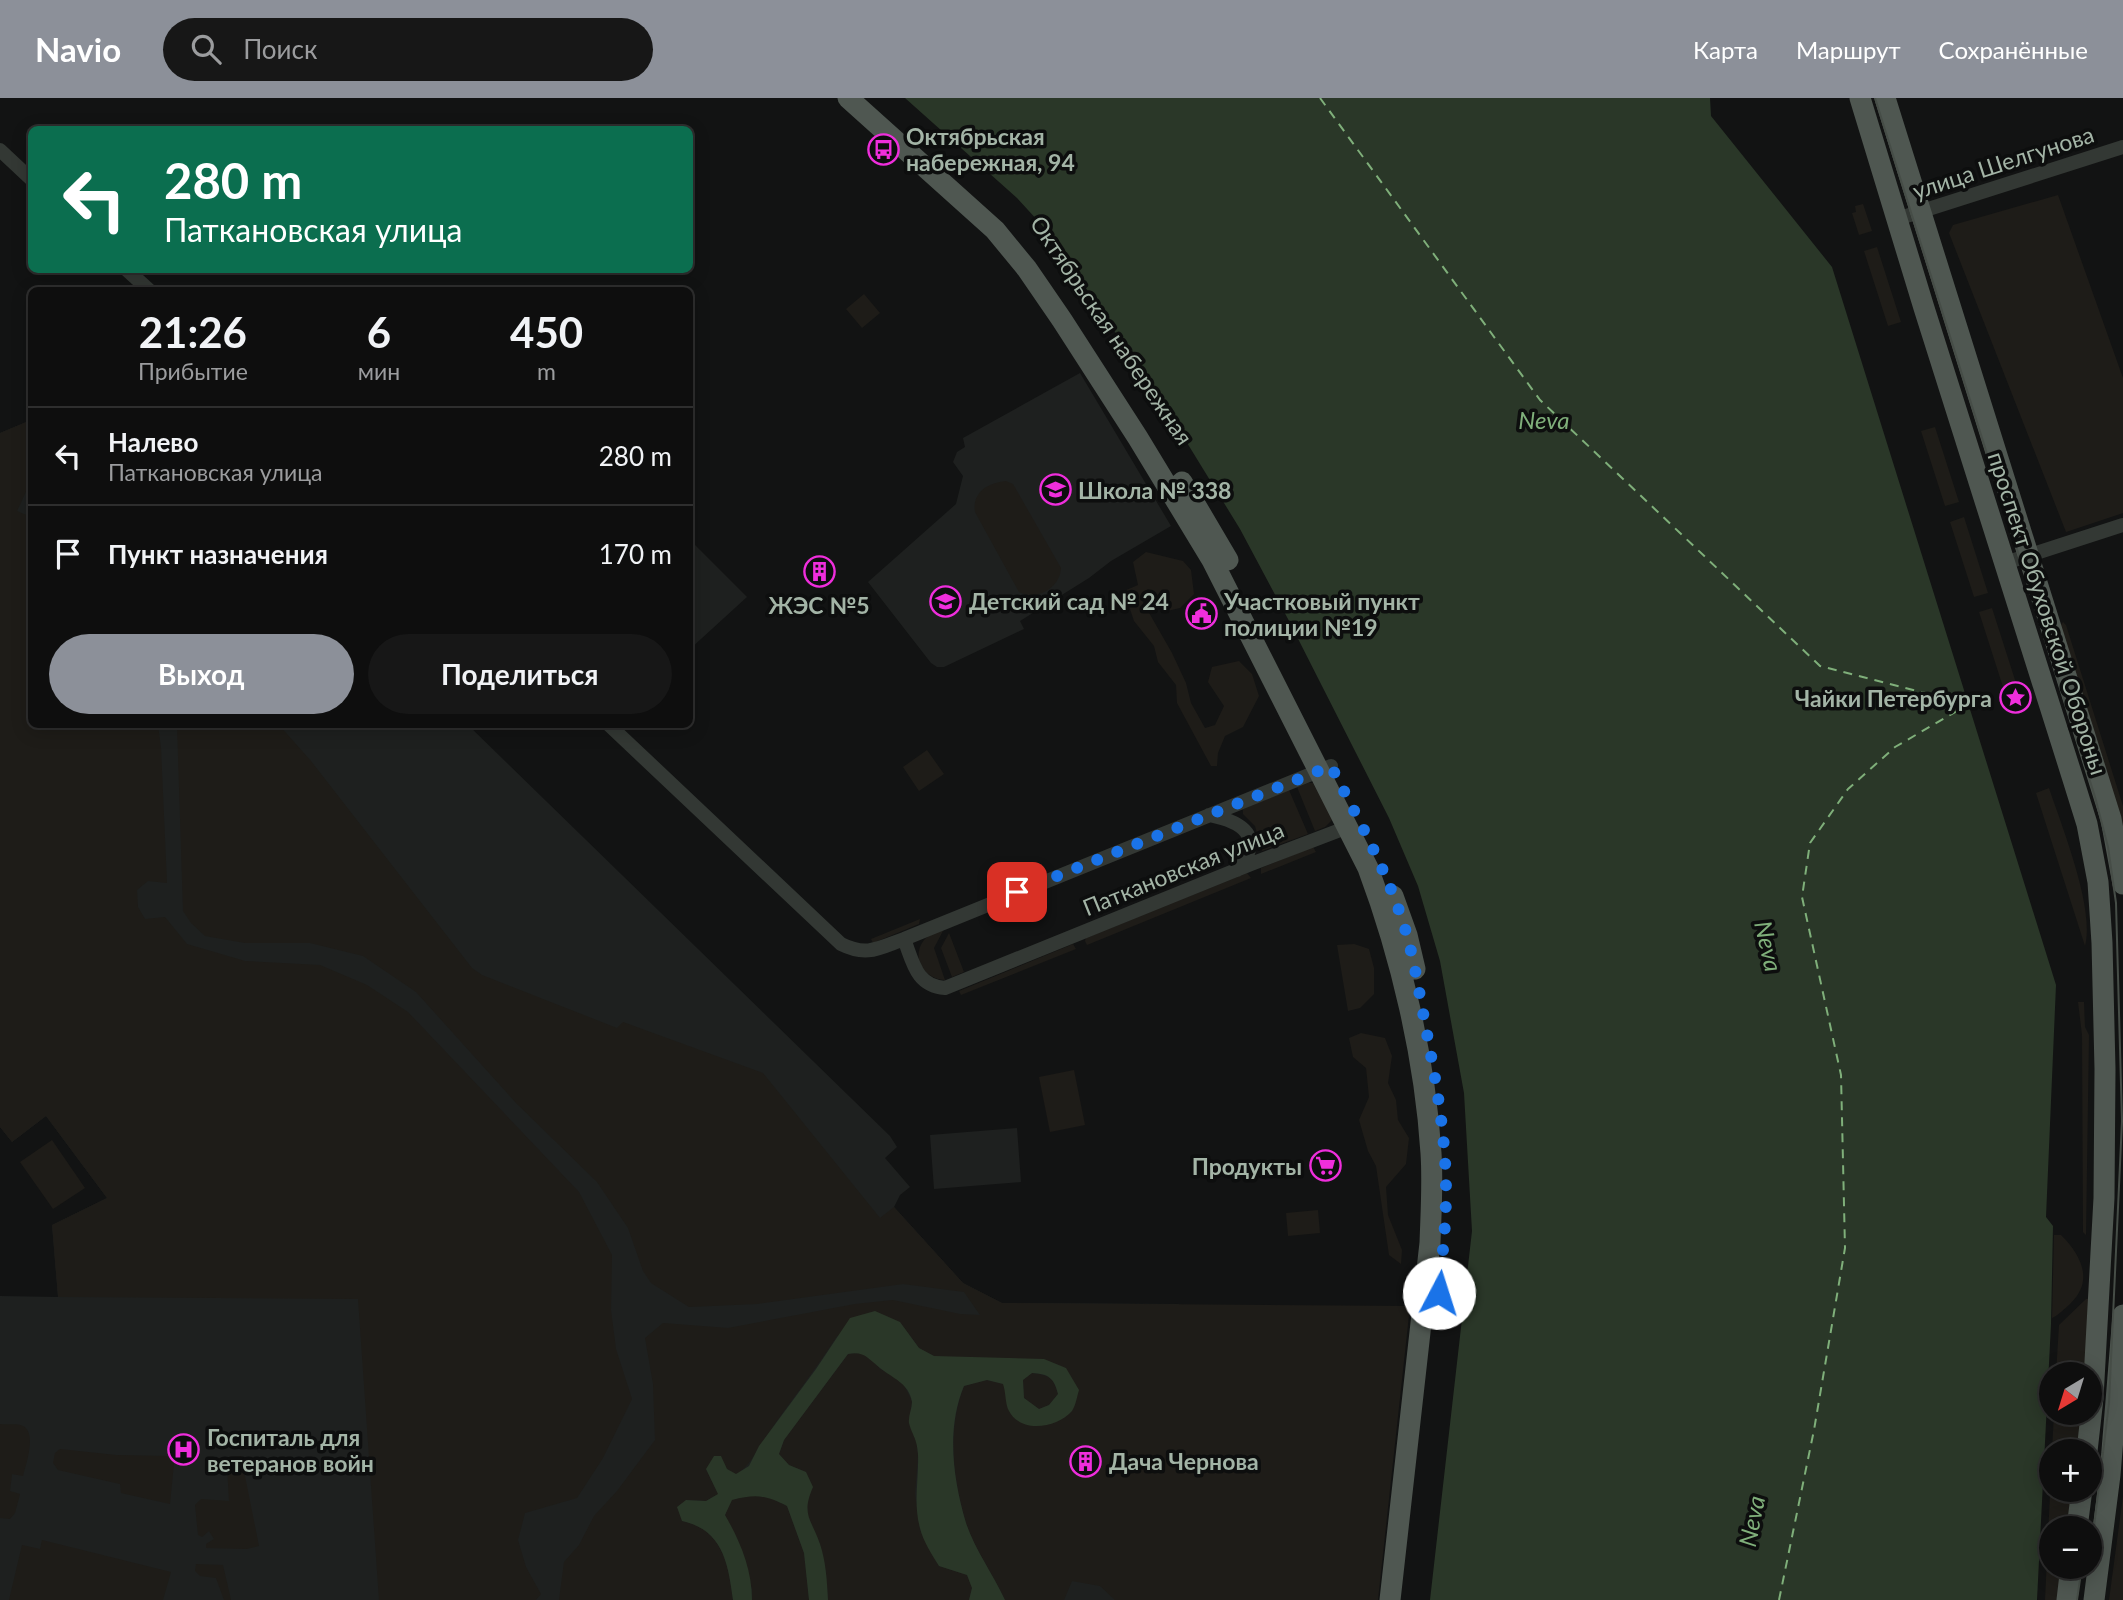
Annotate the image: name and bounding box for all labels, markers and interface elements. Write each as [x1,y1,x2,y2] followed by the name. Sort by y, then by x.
[163,18,653,81] search box
[35,29,121,69] text: Navio
[187,30,225,68] icon: search
[243,33,317,65] text: Поиск
[1693,35,1758,64] text: Карта
[1796,35,1901,64] text: Маршрут
[1939,35,2088,64] text: Сохранённые
[1909,119,2097,205] street label: улица Шелгунова
[906,122,1075,176] place label: Октябрьская набережная, 94
[866,132,900,166] bus stop icon: Октябрьская набережная, 94
[164,151,302,209] text: 280 m
[49,154,140,245] icon: left
[164,210,462,249] text: Паткановская улица
[1025,210,1199,450] street label: Октябрьская набережная
[139,307,247,357] text: 21:26
[367,307,391,357] text: 6
[510,307,583,357] text: 450
[138,357,248,385] text: Прибытие
[358,357,400,385] text: мин
[537,357,556,385] text: m
[1518,405,1570,434] water label: Neva
[108,426,198,458] text: Налево
[49,437,87,475] icon: left
[599,440,672,472] text: 280 m
[1982,448,2114,778] street label: проспект Обуховской Обороны
[108,458,322,486] text: Паткановская улица
[1038,473,1072,507] school or university icon: Школа № 338
[1078,476,1231,504] place label: Школа № 338
[49,535,87,573] icon: arrive
[108,538,328,570] text: Пункт назначения
[599,538,672,570] text: 170 m
[802,554,836,588] building icon: ЖЭС №5
[929,584,963,618] school or university icon: Детский сад № 24
[969,587,1169,615] place label: Детский сад № 24
[1223,587,1420,641] place label: Участковый пункт полиции №19
[768,591,870,619] place label: ЖЭС №5
[1184,597,1218,631] public building icon: Участковый пункт полиции №19
[49,634,354,714] button: Выход
[368,634,672,714] button: Поделиться
[1998,681,2032,715] place icon: Чайки Петербурга
[1795,684,1992,712] place label: Чайки Петербурга
[1078,815,1288,921] street label: Паткановская улица
[987,862,1047,922] pin
[998,873,1036,911] icon: arrive
[1749,918,1789,974] water label: Neva
[1308,1149,1342,1183] supermarket icon: Продукты
[1192,1152,1302,1180] place label: Продукты
[1402,1256,1476,1330] position arrow
[2039,1362,2102,1424] north arrow
[2039,1362,2102,1579] map controls
[207,1423,374,1477] place label: Госпиталь для ветеранов войн
[167,1433,201,1467] hospital icon: Госпиталь для ветеранов войн
[2039,1439,2102,1502] button: +
[1069,1444,1103,1478] building icon: Дача Чернова
[1109,1447,1259,1475] place label: Дача Чернова
[1732,1493,1770,1549] water label: Neva
[2039,1516,2102,1579] button: −

